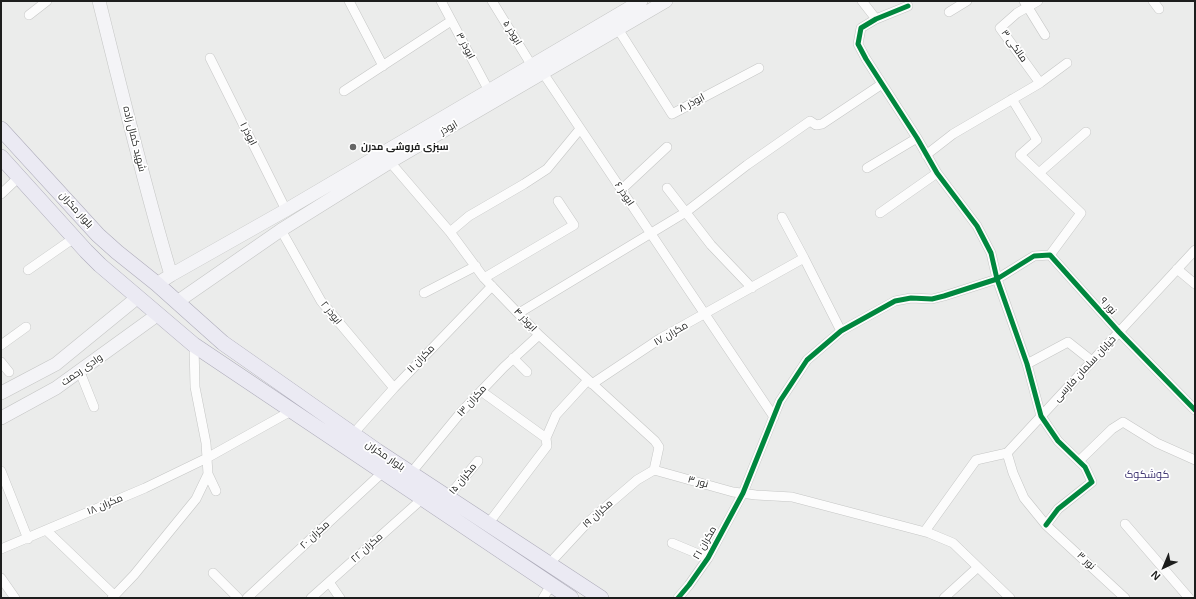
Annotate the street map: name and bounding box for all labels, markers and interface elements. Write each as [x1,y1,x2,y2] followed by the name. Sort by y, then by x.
[500,18,524,48] street label: ابوذر ۵
[998,27,1030,65] street label: مالکی ۳
[453,31,477,61] street label: ابوذر ۳
[677,91,707,115] street label: ابوذر ۸
[120,105,148,173] street label: شهید کمال زاده
[438,118,460,138] street label: ابوذر
[237,120,259,148] street label: ابوذر ۱
[361,141,449,153] place label: سبزی فروشی مدرن
[348,142,358,152] marker: سبزی فروشی مدرن
[612,180,636,208] street label: ابوذر ۶
[56,189,96,231] street label: بلوار مکران
[1097,295,1119,317] street label: نور ۹
[318,299,344,327] street label: ابوذر ۲
[511,306,539,334] street label: ابوذر ۴
[652,319,690,349] street label: مکران ۱۷
[1051,334,1119,404] street label: خیابان سلمان فارسی
[405,342,437,376] street label: مکران ۱۱
[59,351,105,389] street label: وادی رحمت
[455,383,489,419] street label: مکران ۱۳
[363,438,407,474] street label: بلوار مکران
[447,461,479,497] street label: مکران ۱۵
[1125,468,1169,482] district label: کوشکوک
[686,474,710,490] street label: نور ۳
[85,492,125,518] street label: مکران ۱۸
[580,497,616,531] street label: مکران ۱۹
[298,518,332,552] street label: مکران ۲۰
[691,524,719,562] street label: مکران ۲۱
[349,531,385,565] street label: مکران ۲۲
[1144,547,1184,587] north arrow
[1074,550,1098,572] street label: نور ۳
[1149,569,1163,583] text: N

